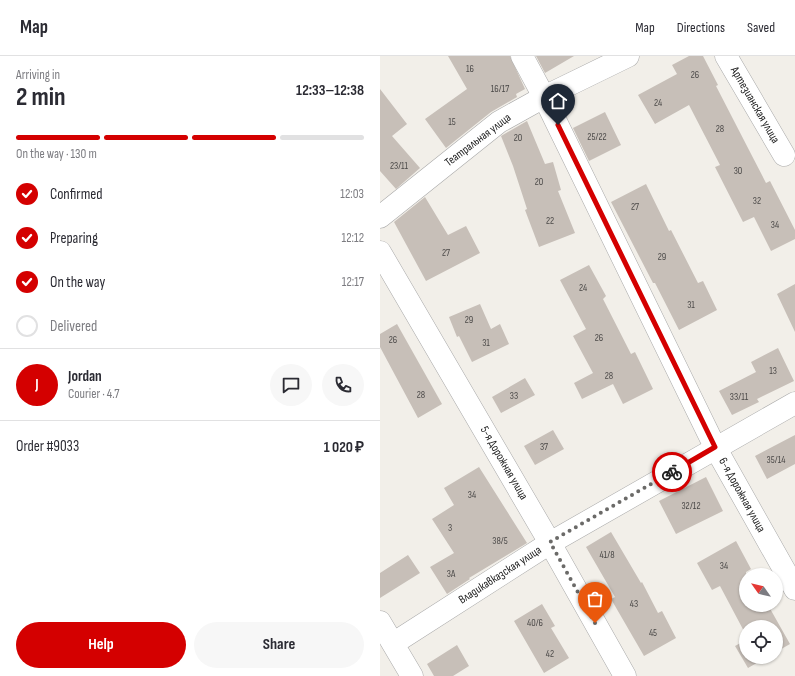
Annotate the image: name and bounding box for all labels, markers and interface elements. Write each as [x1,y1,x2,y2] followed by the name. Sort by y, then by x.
[20,16,48,39] text: Map
[635,19,655,36] text: Map
[677,19,725,36] text: Directions
[747,19,775,36] text: Saved
[466,63,474,75] house number: 16
[727,63,783,146] street label: Артезианская улица
[16,67,60,83] text: Arriving in
[691,69,699,81] house number: 26
[296,81,364,100] text: 12:33–12:38
[16,82,66,113] text: 2 min
[491,83,509,95] house number: 16/17
[541,84,575,125] pin
[547,90,569,112] icon: home
[654,97,662,109] house number: 24
[442,110,514,170] street label: Театральная улица
[448,116,456,128] house number: 15
[716,123,724,135] house number: 28
[587,131,607,143] house number: 25/22
[514,132,522,144] house number: 20
[16,146,97,162] text: On the way · 130 m
[390,160,409,172] house number: 23/11
[734,165,742,177] house number: 30
[535,176,543,188] house number: 20
[16,183,38,205] icon: check
[50,185,103,204] text: Confirmed
[340,186,364,202] text: 12:03
[753,195,761,207] house number: 32
[631,201,639,213] house number: 27
[546,215,554,227] house number: 22
[771,219,779,231] house number: 34
[16,227,38,249] icon: check
[50,229,98,248] text: Preparing
[341,230,364,246] text: 12:12
[442,247,450,259] house number: 27
[658,251,666,263] house number: 29
[16,271,38,293] icon: check
[50,273,105,292] text: On the way
[342,274,364,290] text: 12:17
[579,282,587,294] house number: 24
[687,299,695,311] house number: 31
[465,314,473,326] house number: 29
[50,317,97,336] text: Delivered
[595,332,603,344] house number: 26
[389,334,397,346] house number: 26
[482,337,490,349] house number: 31
[270,364,312,406] button: chat
[322,364,364,406] button: phone
[769,365,777,377] house number: 13
[68,367,102,386] text: Jordan
[605,370,613,382] house number: 28
[35,375,39,394] text: J
[68,386,120,402] text: Courier · 4.7
[417,389,425,401] house number: 28
[510,390,518,402] house number: 33
[730,391,749,403] house number: 33/11
[477,423,531,503] street label: 5-я Дорожная улица
[16,437,79,456] text: Order #9033
[324,438,364,457] text: 1 020 ₽
[540,441,548,453] house number: 37
[652,452,692,492] courier
[767,454,785,466] house number: 35/14
[715,455,769,535] street label: 6-я Дорожная улица
[661,461,683,483] icon: bike
[468,489,476,501] house number: 34
[681,500,701,512] house number: 32/12
[448,522,452,534] house number: 3
[492,535,508,547] house number: 38/5
[456,542,545,607] street label: Владикавказская улица
[599,549,615,561] house number: 41/8
[720,560,728,572] house number: 34
[447,568,456,580] house number: 3А
[739,568,783,612] north arrow
[739,568,783,664] map controls
[578,582,612,623] pin
[584,588,606,610] icon: bag
[630,598,638,610] house number: 43
[527,617,543,629] house number: 40/6
[739,620,783,664] button: locate
[16,622,186,668] button: Help
[194,622,364,668] button: Share
[649,627,657,639] house number: 45
[546,648,554,660] house number: 42

